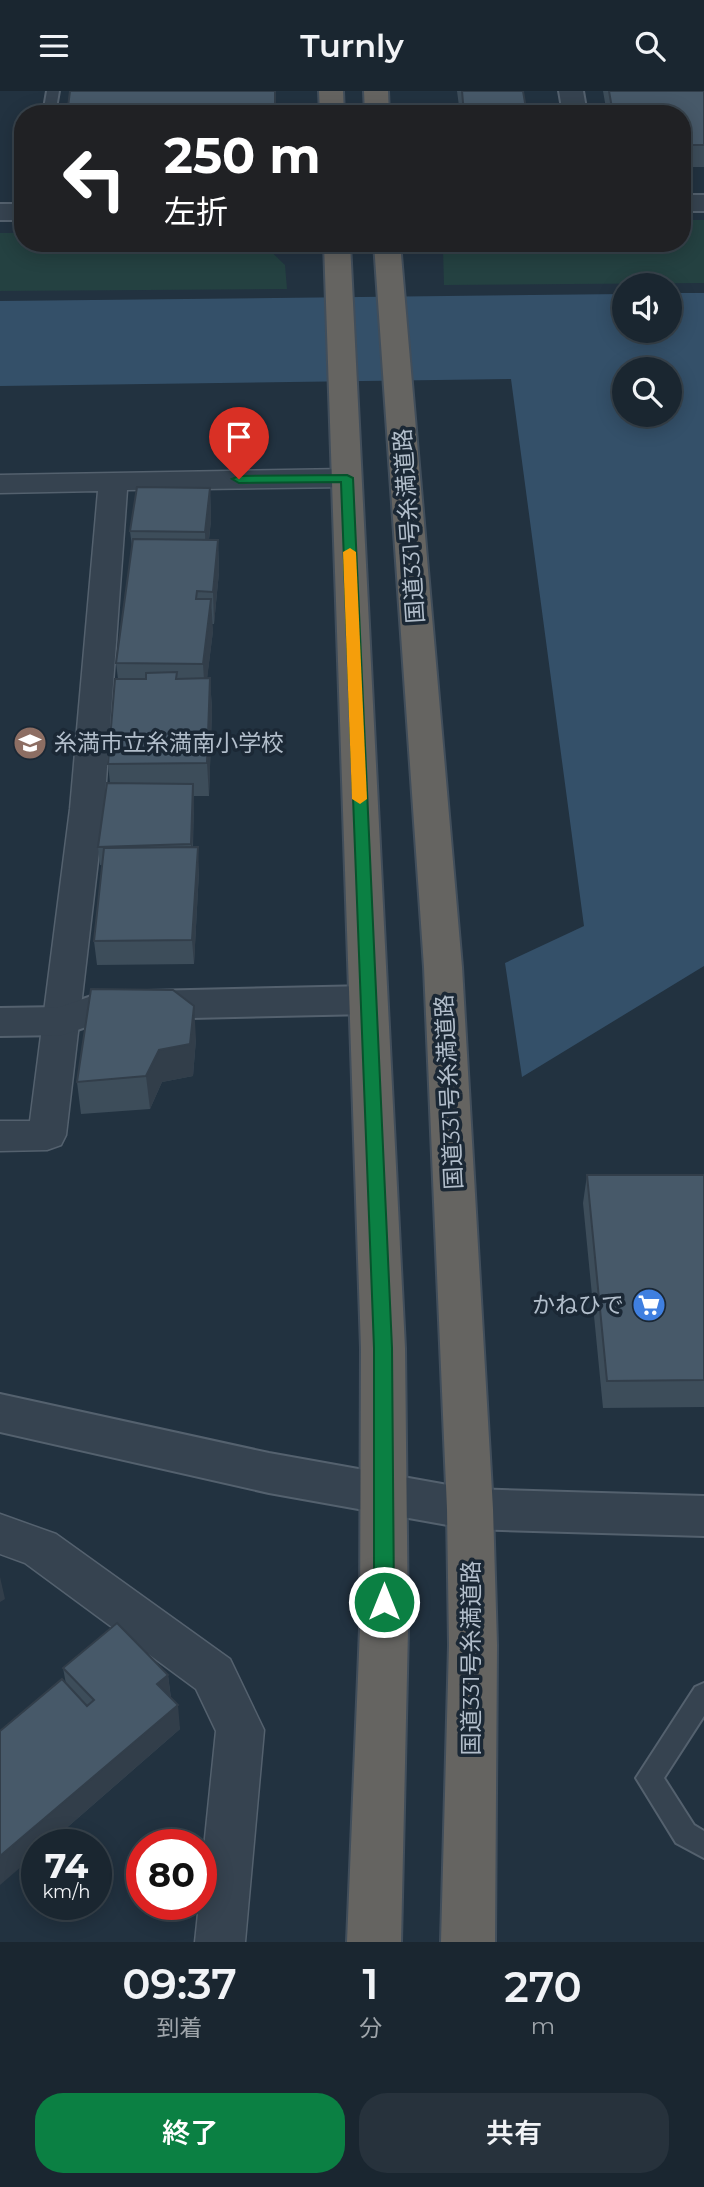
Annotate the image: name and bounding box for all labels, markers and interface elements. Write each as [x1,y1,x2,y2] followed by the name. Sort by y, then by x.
[300,26,404,65] text: Turnly
[35,27,73,65] icon: menu
[631,27,669,65] icon: search
[164,126,321,185] text: 250 m
[49,133,140,224] icon: left
[164,192,228,231] text: 左折
[612,273,682,427] map controls
[612,273,682,343] button: sound
[612,357,682,427] button: search
[209,407,269,479] pin
[220,418,258,456] icon: arrive
[388,428,430,624] street label: 国道331号糸満道路
[11,724,49,762] school or university icon: 糸満市立糸満南小学校
[54,729,284,757] place label: 糸満市立糸満南小学校
[430,994,468,1190] street label: 国道331号糸満道路
[630,1286,668,1324] supermarket icon: かねひで
[532,1291,624,1319] place label: かねひで
[457,1560,485,1756] street label: 国道331号糸満道路
[347,1565,421,1639] position arrow
[126,1829,217,1920] speed limit sign: 80
[45,1844,88,1887] text: 74
[42,1881,91,1903] text: km/h
[122,1958,237,2010] text: 09:37
[362,1958,379,2010] text: 1
[504,1961,582,2013] text: 270
[531,2012,555,2040] text: m
[157,2014,203,2042] text: 到着
[359,2014,382,2042] text: 分
[35,2093,345,2173] button: 終了
[359,2093,669,2173] button: 共有

